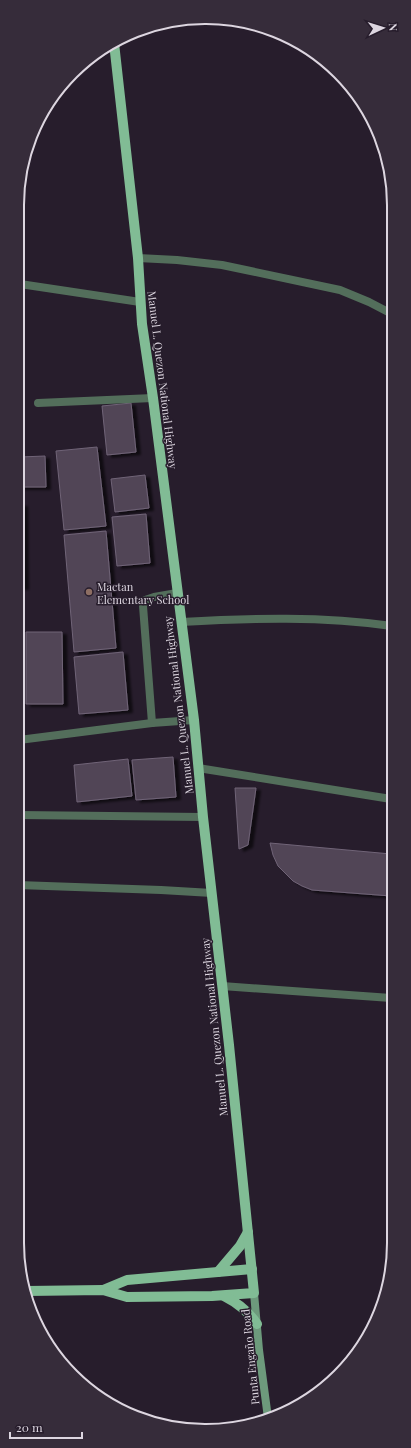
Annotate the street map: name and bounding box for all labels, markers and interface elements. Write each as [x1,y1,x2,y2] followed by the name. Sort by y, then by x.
[363,8,403,48] north arrow
[386,23,401,32] text: N
[145,290,181,470] street label: Manuel L. Quezon National Highway
[97,579,189,607] place label: Mactan Elementary School
[84,587,94,597] marker: Mactan Elementary School
[160,615,196,795] street label: Manuel L. Quezon National Highway
[197,937,231,1117] street label: Manuel L. Quezon National Highway
[237,1308,262,1406] street label: Punta Engaño Road
[10,1414,82,1440] scale bar
[16,1419,43,1435] text: 20 m

